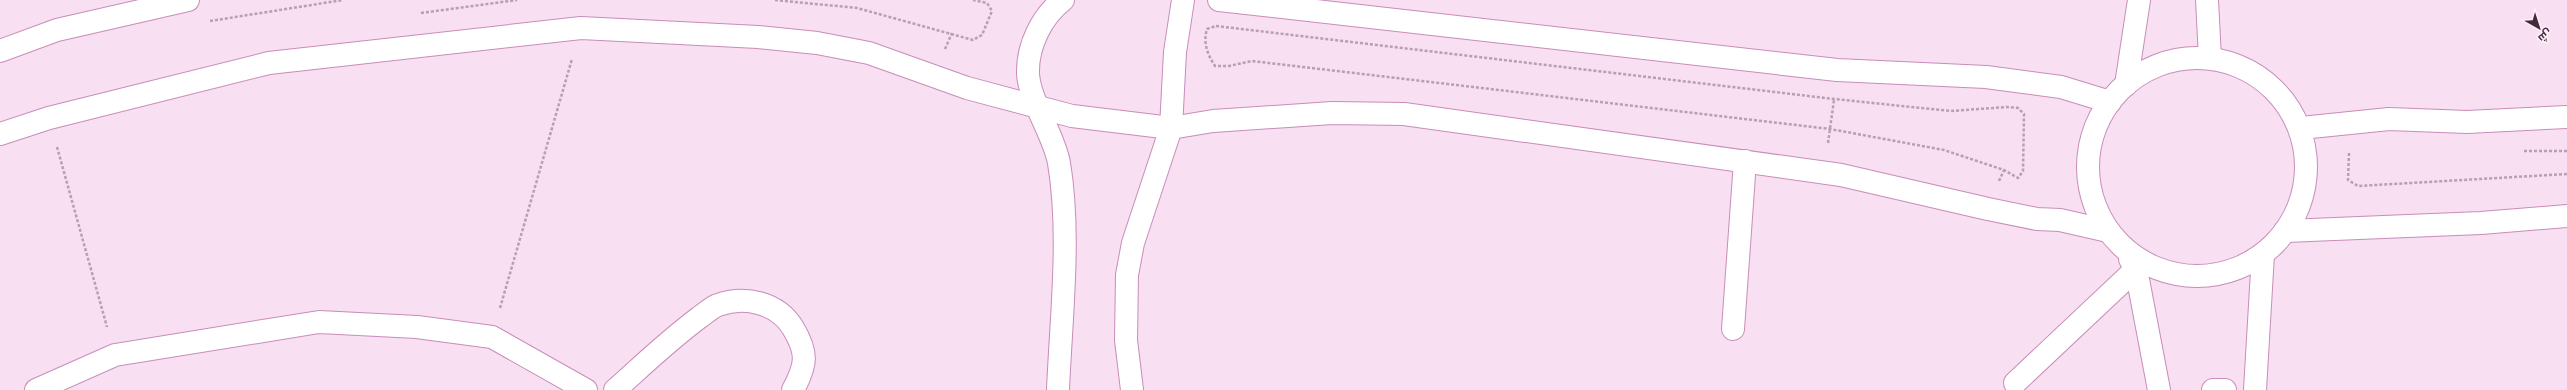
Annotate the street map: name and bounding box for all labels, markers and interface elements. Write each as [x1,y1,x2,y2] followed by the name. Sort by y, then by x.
[2519,8,2559,48] north arrow
[2535,26,2555,46] text: ش

